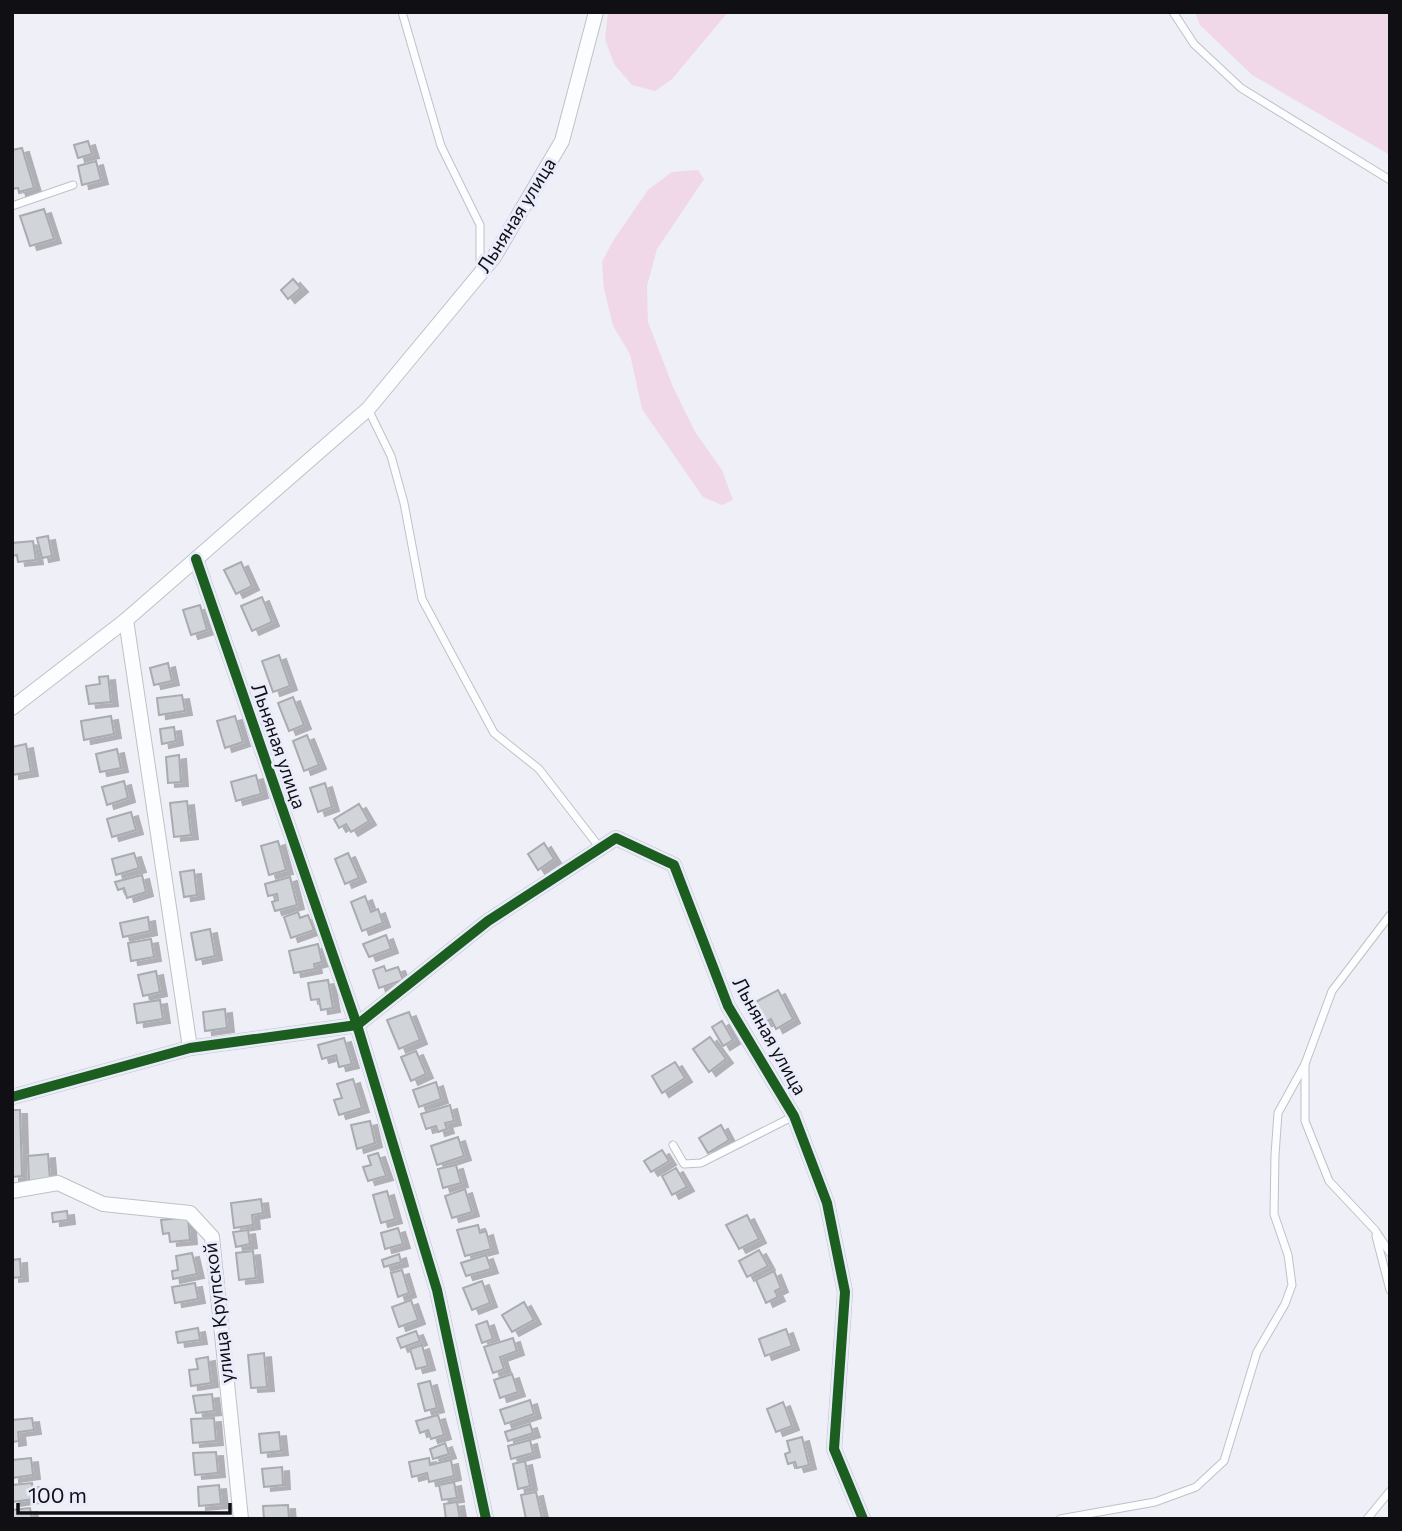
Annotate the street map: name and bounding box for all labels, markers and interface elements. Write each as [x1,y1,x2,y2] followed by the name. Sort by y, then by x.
[471,153,560,276] street label: Льняная улица
[247,680,312,812] street label: Льняная улица
[729,973,812,1099] street label: Льняная улица
[197,1242,238,1385] street label: улица Крупской
[18,1472,229,1516] scale bar
[28,1482,87,1507] text: 100 m

